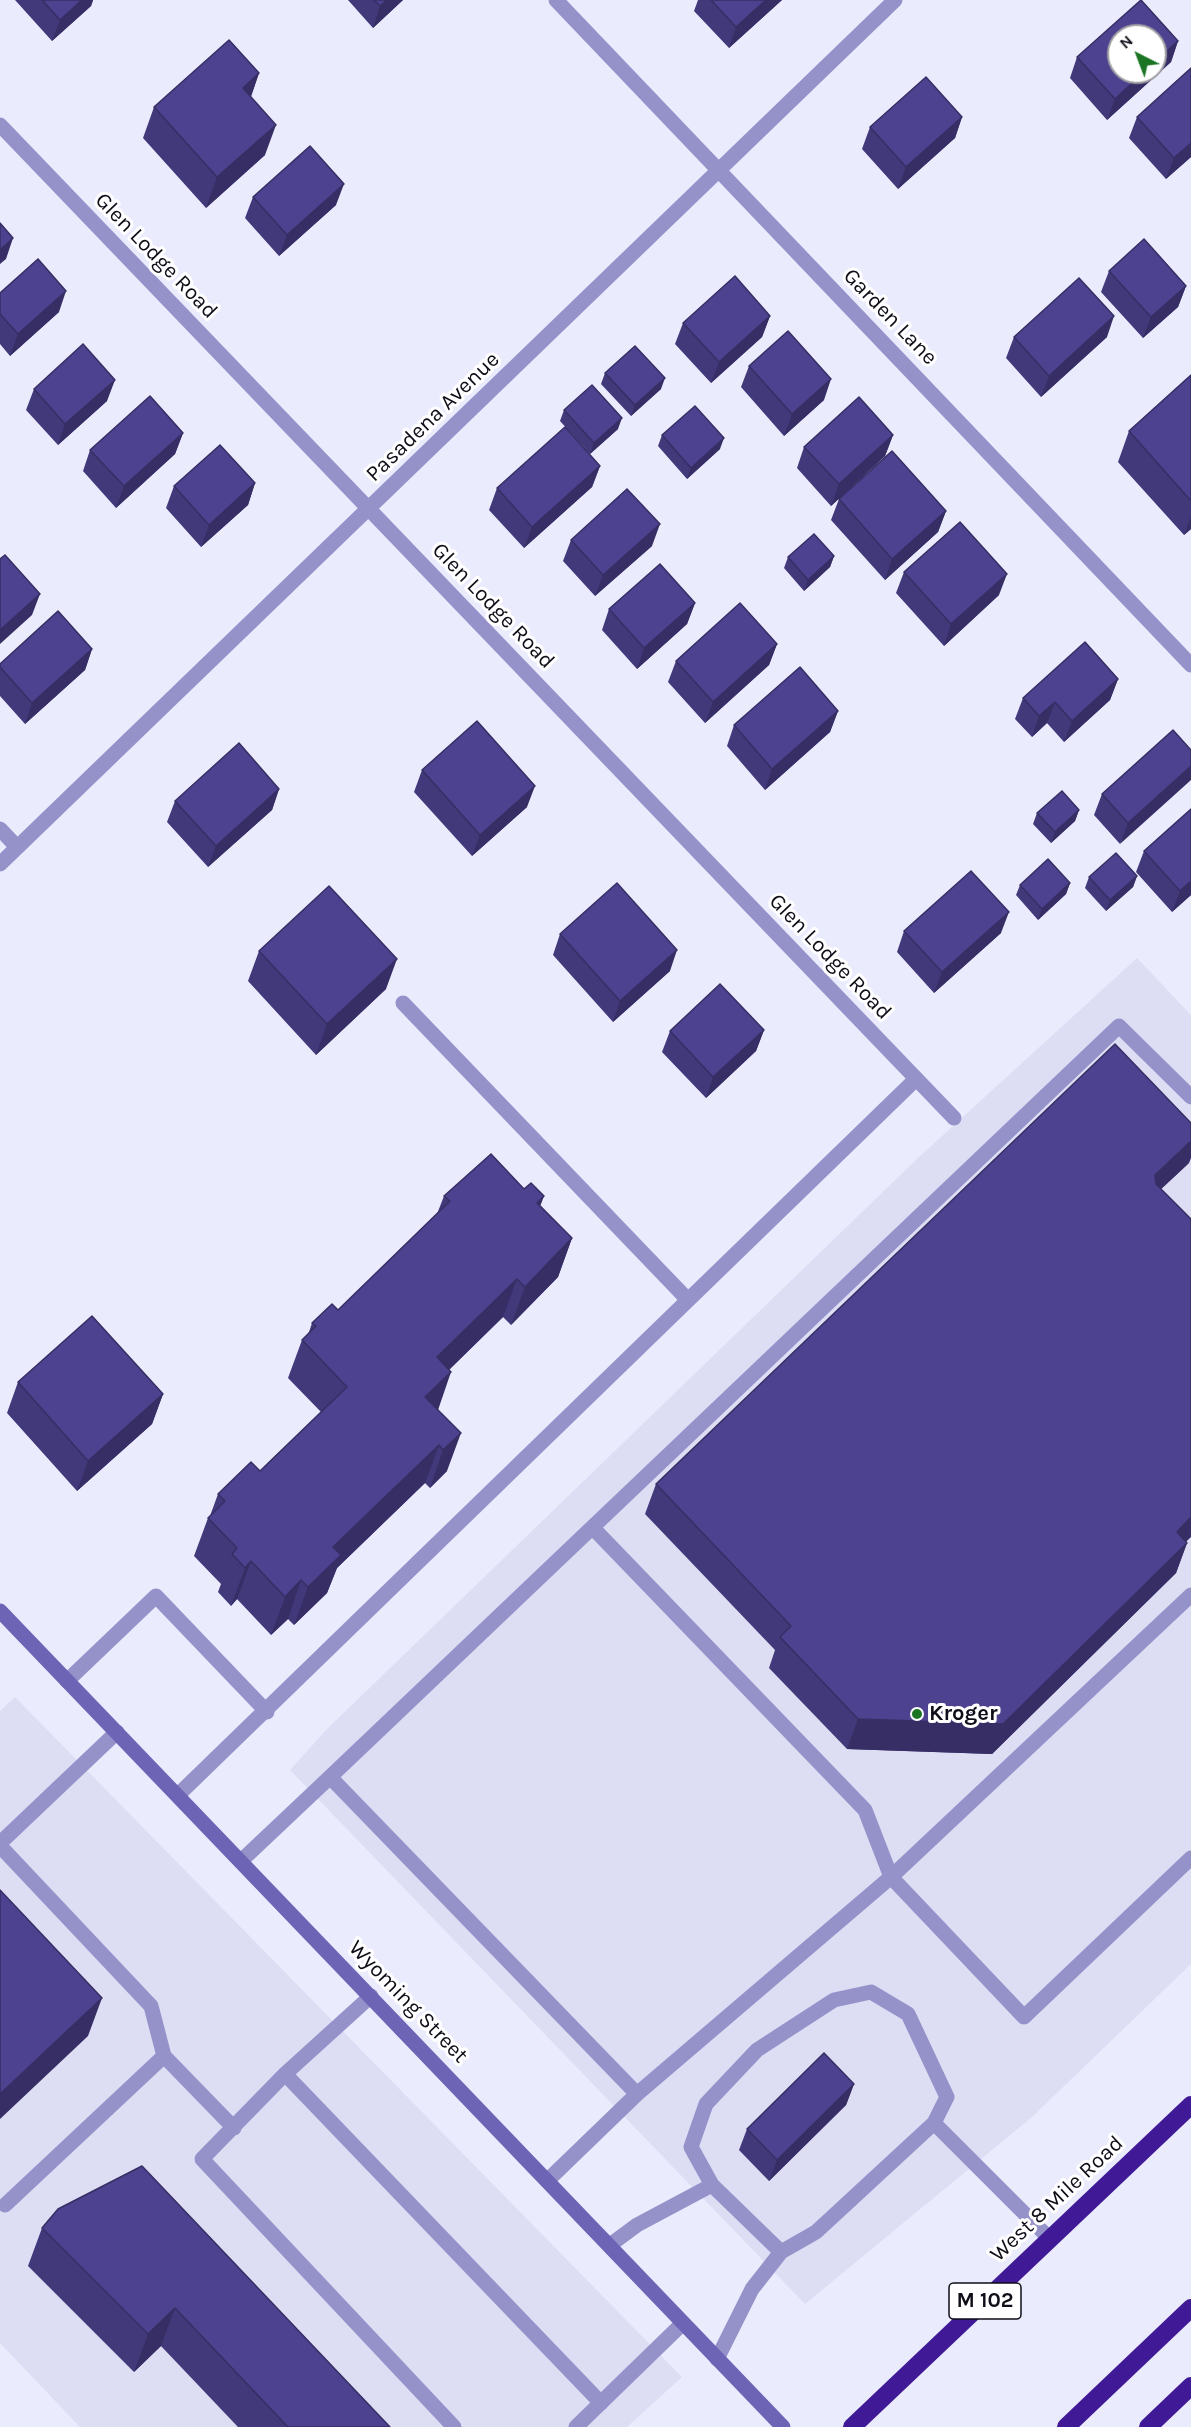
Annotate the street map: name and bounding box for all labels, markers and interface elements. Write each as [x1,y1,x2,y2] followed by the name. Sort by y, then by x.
[1107,24,1167,84] north arrow
[1115,31,1137,53] text: N
[89,187,223,325] street label: Glen Lodge Road
[837,263,943,371] street label: Garden Lane
[361,347,505,487] street label: Pasadena Avenue
[426,537,560,675] street label: Glen Lodge Road
[763,888,897,1026] street label: Glen Lodge Road
[929,1701,998,1727] place label: Kroger
[910,1707,924,1721] marker: Kroger
[343,1935,473,2069] street label: Wyoming Street
[985,2130,1129,2268] street label: West 8 Mile Road
[949,2283,1021,2319] road number: M 102

